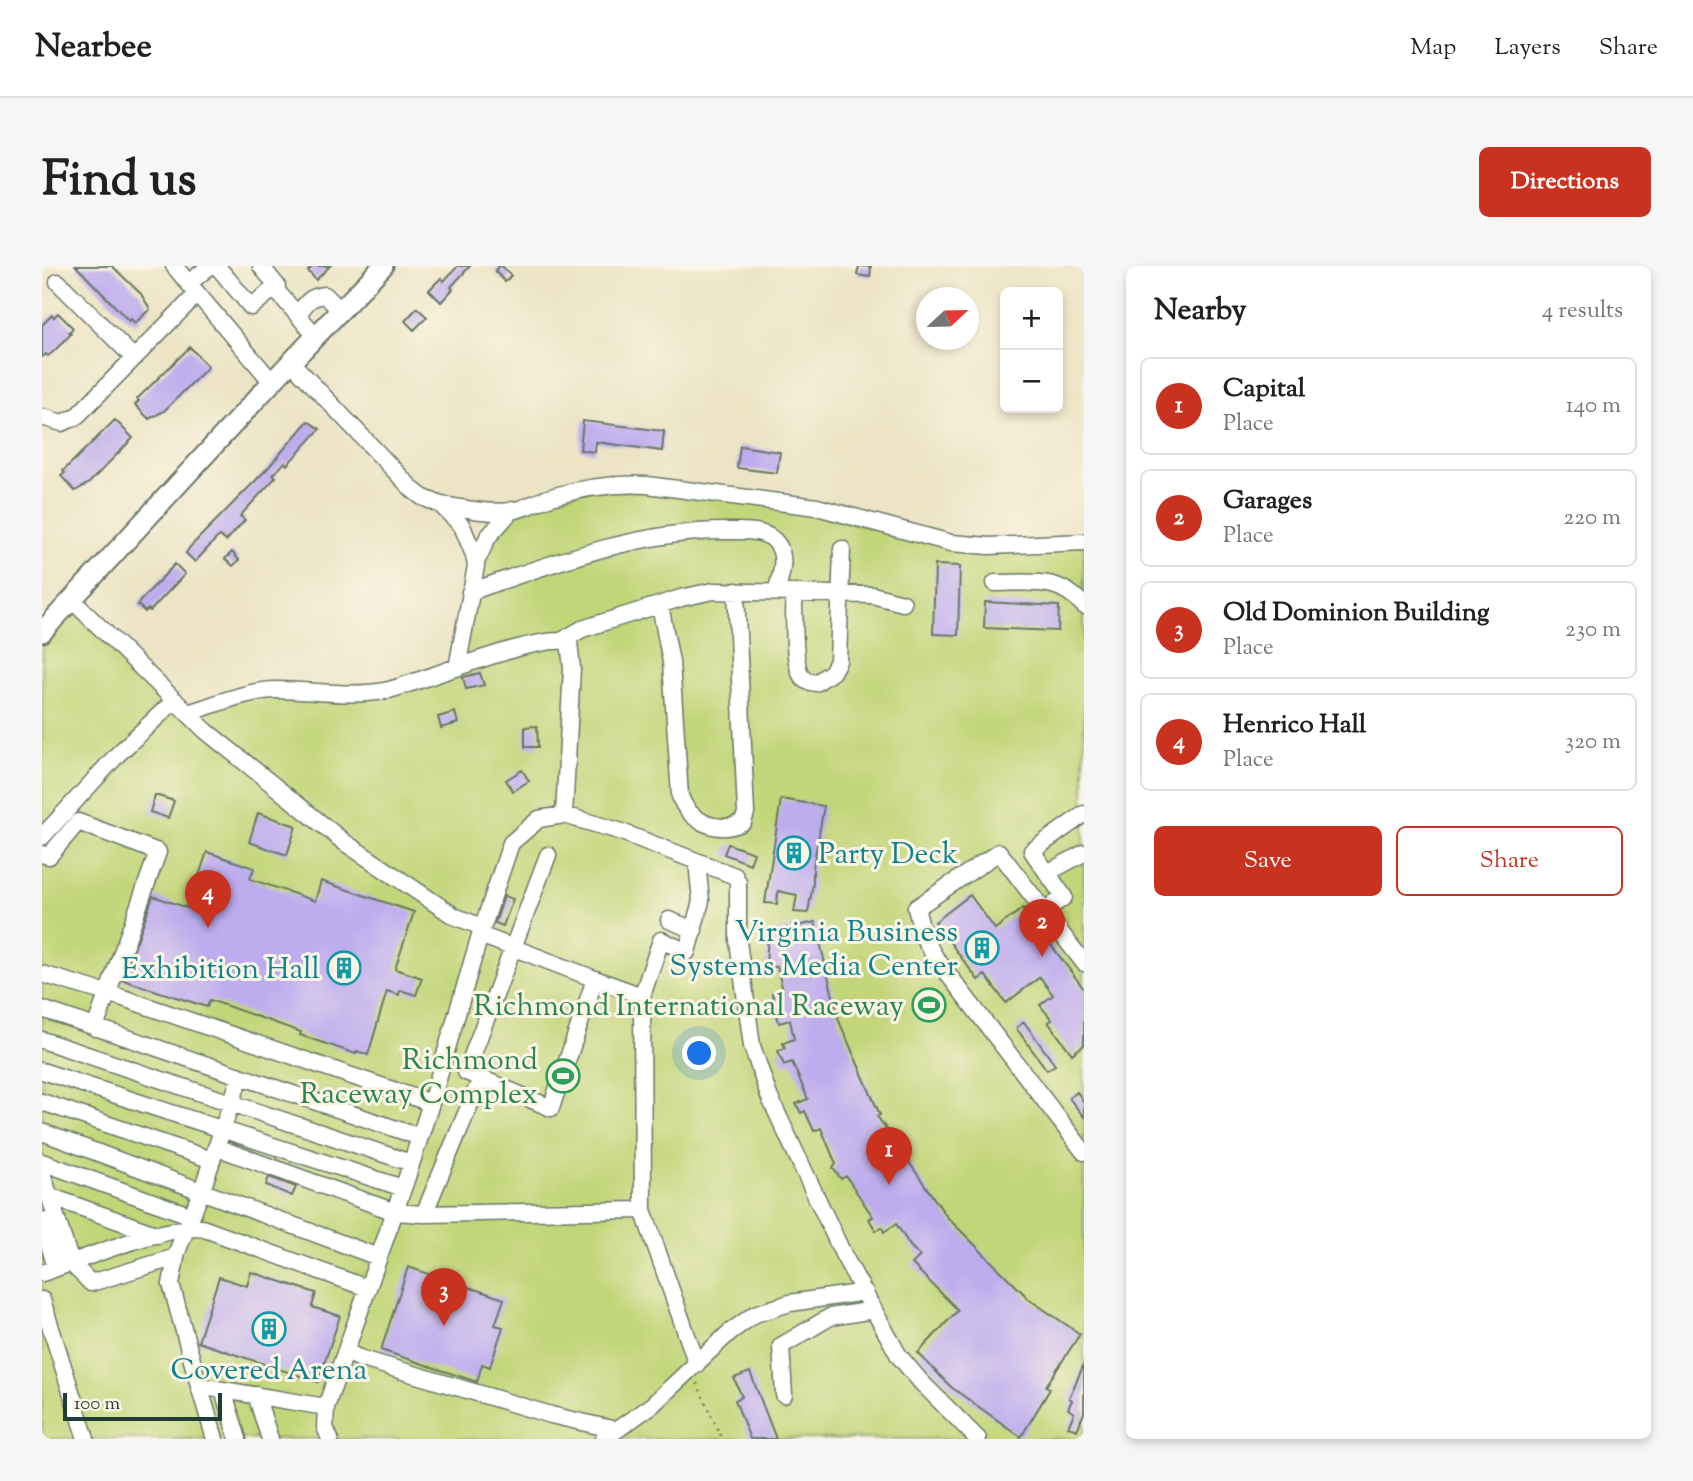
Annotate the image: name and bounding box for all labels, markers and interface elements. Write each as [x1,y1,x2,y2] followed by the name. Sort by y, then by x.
[35,24,152,72] text: Nearbee
[1410,31,1456,65] text: Map
[1494,31,1561,65] text: Layers
[1599,31,1658,65] text: Share
[42,147,196,217] text: Find us
[1479,147,1651,217] button: Directions
[916,287,979,350] north arrow
[1000,287,1063,413] map controls
[1000,287,1063,350] button: +
[1154,290,1246,333] text: Nearby
[1542,295,1623,328] text: 4 results
[1000,350,1063,413] button: −
[1223,371,1305,408] text: Capital
[1175,390,1183,423] text: 1
[1566,390,1621,423] text: 140 m
[1223,408,1274,441] text: Place
[1223,483,1312,520] text: Garages
[1174,502,1184,535] text: 2
[1563,502,1621,535] text: 220 m
[1223,520,1274,553] text: Place
[1223,595,1489,632] text: Old Dominion Building
[1174,614,1184,647] text: 3
[1565,614,1621,647] text: 230 m
[1223,632,1274,665] text: Place
[1223,707,1366,744] text: Henrico Hall
[1173,726,1185,759] text: 4
[1565,726,1621,759] text: 320 m
[1223,744,1274,777] text: Place
[1154,826,1382,896] button: Save
[1396,826,1623,896] button: Share
[775,834,813,872] building icon: Party Deck
[818,834,958,877] place label: Party Deck
[185,870,231,928] pin: 4
[1019,899,1065,957] pin: 2
[669,912,958,989] place label: Virginia Business Systems Media Center
[963,929,1001,967] building icon: Virginia Business Systems Media Center
[121,949,320,992] place label: Exhibition Hall
[325,949,363,987] building icon: Exhibition Hall
[473,986,904,1029] place label: Richmond International Raceway
[910,986,948,1024] sports icon: Richmond International Raceway
[682,1036,716,1070] your location
[300,1040,538,1117] place label: Richmond Raceway Complex
[544,1057,582,1095] sports icon: Richmond Raceway Complex
[866,1127,912,1185] pin: 1
[421,1268,467,1326] pin: 3
[250,1310,288,1348] building icon: Covered Arena
[171,1350,368,1393] place label: Covered Arena
[63,1390,222,1422] scale bar
[74,1391,120,1418] text: 100 m

